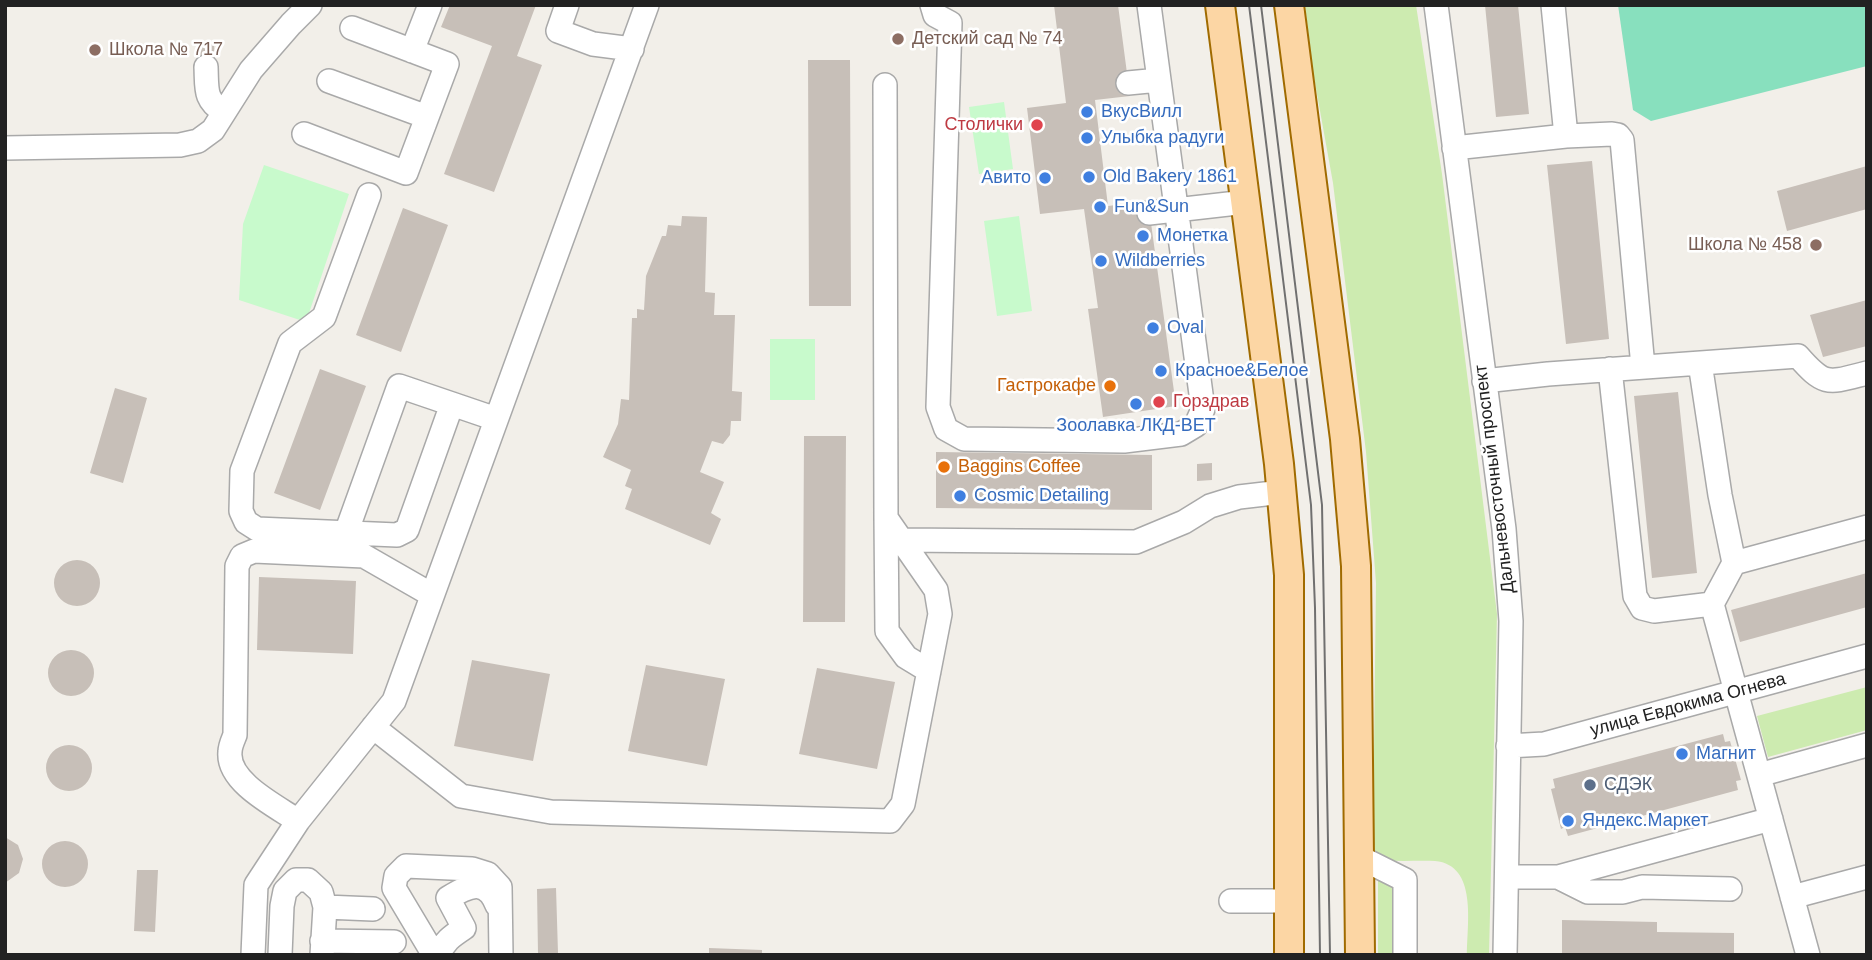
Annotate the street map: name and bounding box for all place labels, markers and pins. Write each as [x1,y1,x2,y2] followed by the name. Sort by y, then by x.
[912,28,1062,50] place label: Детский сад № 74
[890,31,906,47] marker: Детский сад № 74
[109,39,223,61] place label: Школа № 717
[87,42,103,58] marker: Школа № 717
[1101,101,1182,123] place label: ВкусВилл
[1079,104,1095,120] marker: ВкусВилл
[944,114,1023,136] place label: Столички
[1029,117,1045,133] marker: Столички
[1101,127,1224,149] place label: Улыбка радуги
[1079,130,1095,146] marker: Улыбка радуги
[1103,166,1237,188] place label: Old Bakery 1861
[981,167,1031,189] place label: Авито
[1081,169,1097,185] marker: Old Bakery 1861
[1037,170,1053,186] marker: Авито
[1114,196,1189,218] place label: Fun&Sun
[1092,199,1108,215] marker: Fun&Sun
[1157,225,1228,247] place label: Монетка
[1135,228,1151,244] marker: Монетка
[1688,234,1802,256] place label: Школа № 458
[1808,237,1824,253] marker: Школа № 458
[1115,250,1205,272] place label: Wildberries
[1093,253,1109,269] marker: Wildberries
[1167,317,1204,339] place label: Oval
[1145,320,1161,336] marker: Oval
[1175,360,1308,382] place label: Красное&Белое
[1153,363,1169,379] marker: Красное&Белое
[997,375,1096,397] place label: Гастрокафе
[1102,378,1118,394] marker: Гастрокафе
[1173,391,1249,413] place label: Горздрав
[1151,394,1167,410] marker: Горздрав
[1128,396,1144,412] marker: Зоолавка ЛКД-ВЕТ
[1056,415,1216,437] place label: Зоолавка ЛКД-ВЕТ
[958,456,1081,478] place label: Baggins Coffee
[936,459,952,475] marker: Baggins Coffee
[974,485,1109,507] place label: Cosmic Detailing
[952,488,968,504] marker: Cosmic Detailing
[1696,743,1756,765] place label: Магнит
[1674,746,1690,762] marker: Магнит
[1604,774,1652,796] place label: СДЭК
[1582,777,1598,793] marker: СДЭК
[1582,810,1708,832] place label: Яндекс.Маркет
[1560,813,1576,829] marker: Яндекс.Маркет

